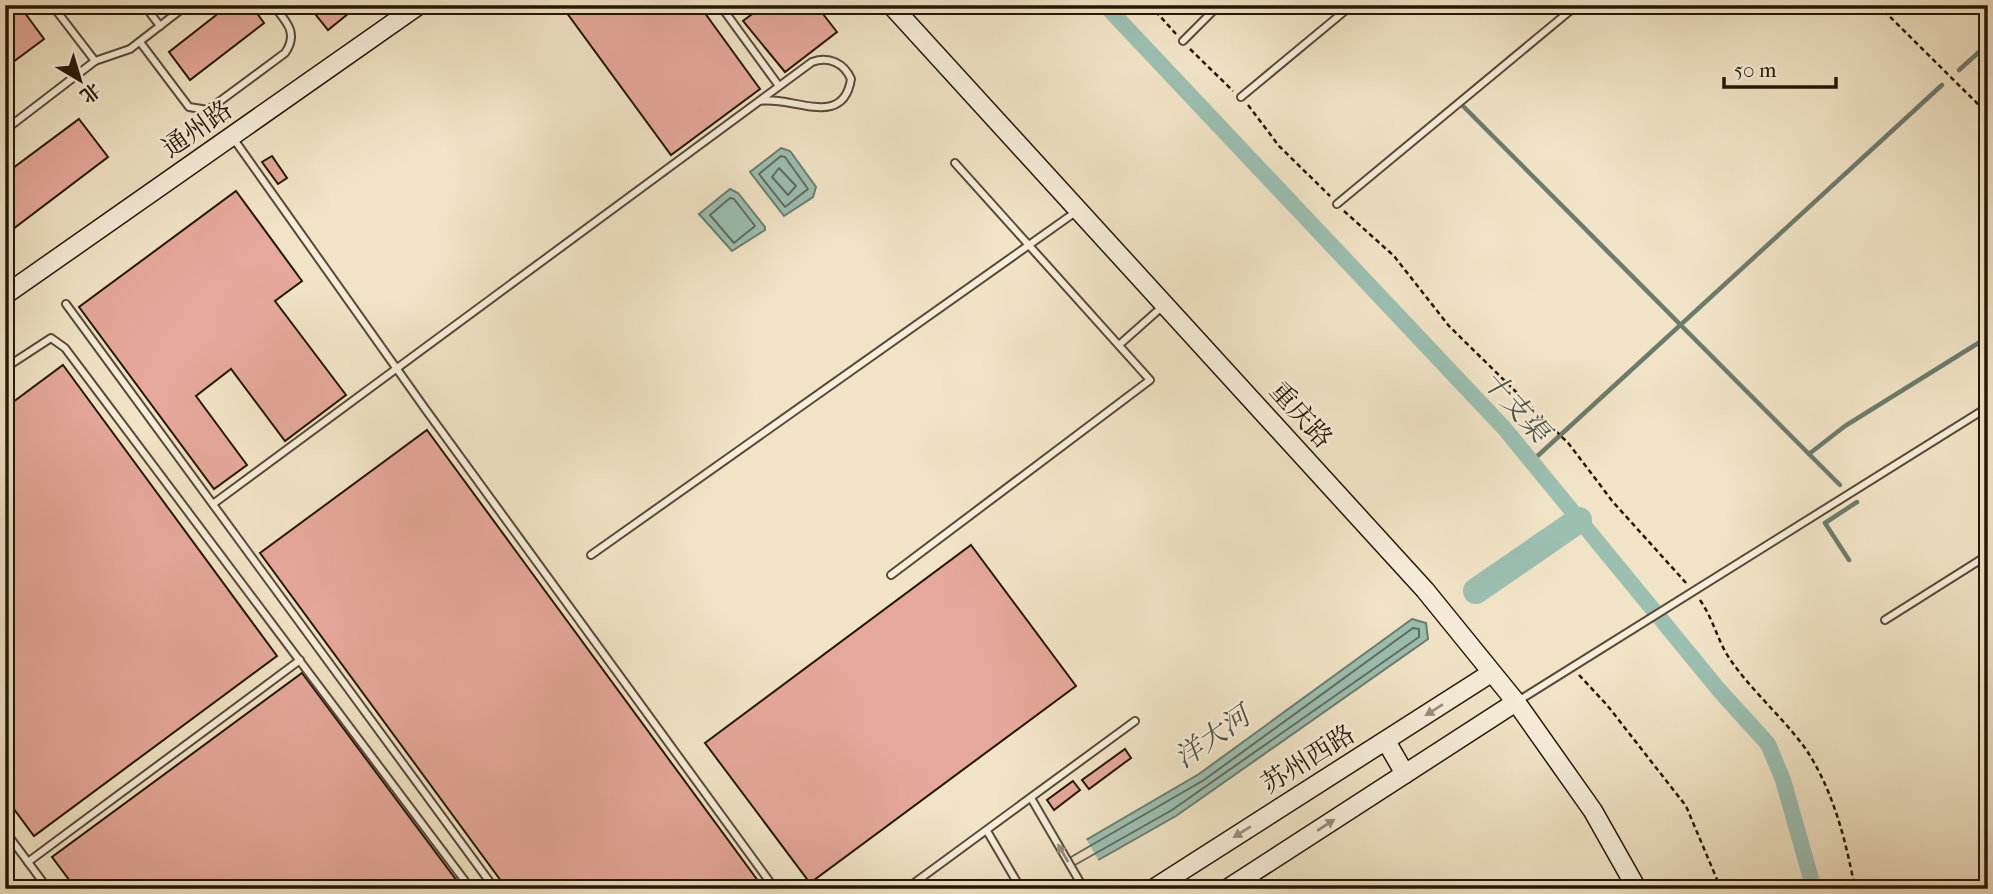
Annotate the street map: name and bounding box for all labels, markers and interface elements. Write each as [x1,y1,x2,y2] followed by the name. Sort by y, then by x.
[46,46,116,116] north arrow
[1724,46,1836,90] scale bar
[1734,58,1777,82] text: 50 m
[76,78,104,107] text: 北
[156,94,238,164] street label: 通州路
[1476,364,1559,451] water label: 十支渠
[1263,376,1339,454] street label: 重庆路
[1168,697,1260,775] water label: 洋大河
[1424,703,1444,716] one-way arrow
[1256,718,1360,800] street label: 苏州西路
[1316,819,1335,832] one-way arrow
[1233,825,1251,839] one-way arrow
[1057,843,1069,862] one-way arrow

